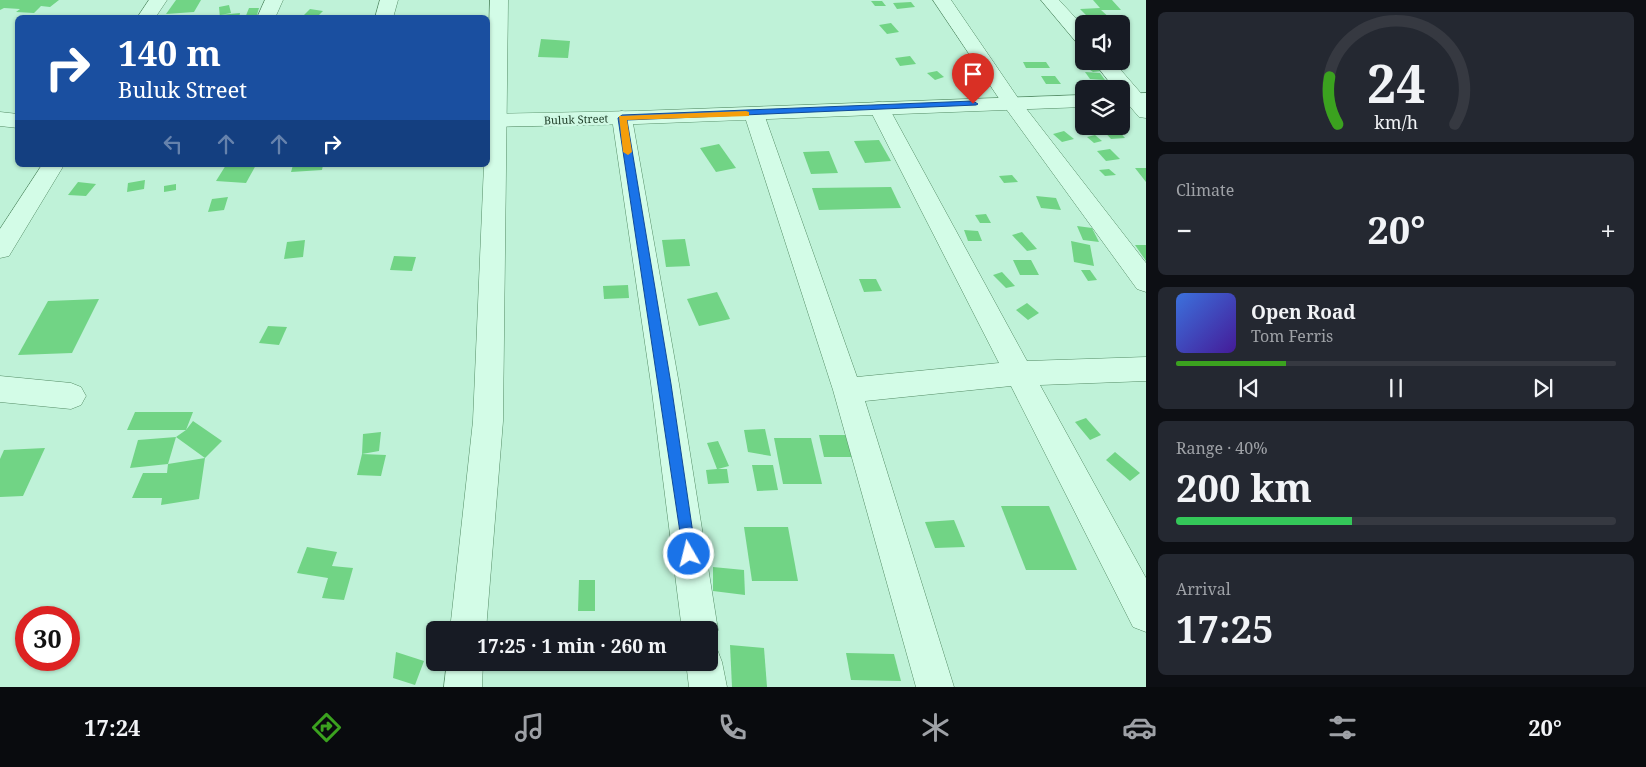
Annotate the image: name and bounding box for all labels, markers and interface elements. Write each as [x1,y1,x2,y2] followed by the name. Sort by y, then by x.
[1075,15,1130,135] map controls
[1075,15,1130,70] button: sound
[118,29,221,76] text: 140 m
[35,35,100,100] icon: right
[1367,47,1425,118] text: 24
[952,53,994,104] pin
[959,60,987,88] icon: arrive
[118,74,247,104] text: Buluk Street
[1075,80,1130,135] button: layers
[543,110,609,128] street label: Buluk Street
[1374,110,1418,134] text: km/h
[159,130,187,158] icon: left
[212,130,240,158] icon: ahead
[265,130,293,158] icon: ahead
[318,130,346,158] icon: right
[1176,179,1234,201] text: Climate
[1367,203,1425,255] text: 20°
[1176,211,1192,249] text: −
[1600,211,1616,249] text: +
[1251,299,1356,325] text: Open Road
[1251,325,1333,347] text: Tom Ferris
[1235,374,1263,402] icon: previous
[1382,374,1410,402] icon: pause
[1529,374,1557,402] icon: next
[1176,437,1268,459] text: Range · 40%
[1176,461,1312,513] text: 200 km
[662,527,714,579] position arrow
[1176,578,1231,600] text: Arrival
[1176,602,1273,654] text: 17:25
[15,606,80,671] speed limit sign: 30
[477,633,667,659] text: 17:25 · 1 min · 260 m
[309,710,344,745] icon: directions
[512,710,547,745] icon: music
[715,710,750,745] icon: phone
[918,710,953,745] icon: climate
[1122,710,1157,745] icon: car
[1325,710,1360,745] icon: filters
[84,712,141,742] text: 17:24
[1528,712,1562,742] text: 20°

